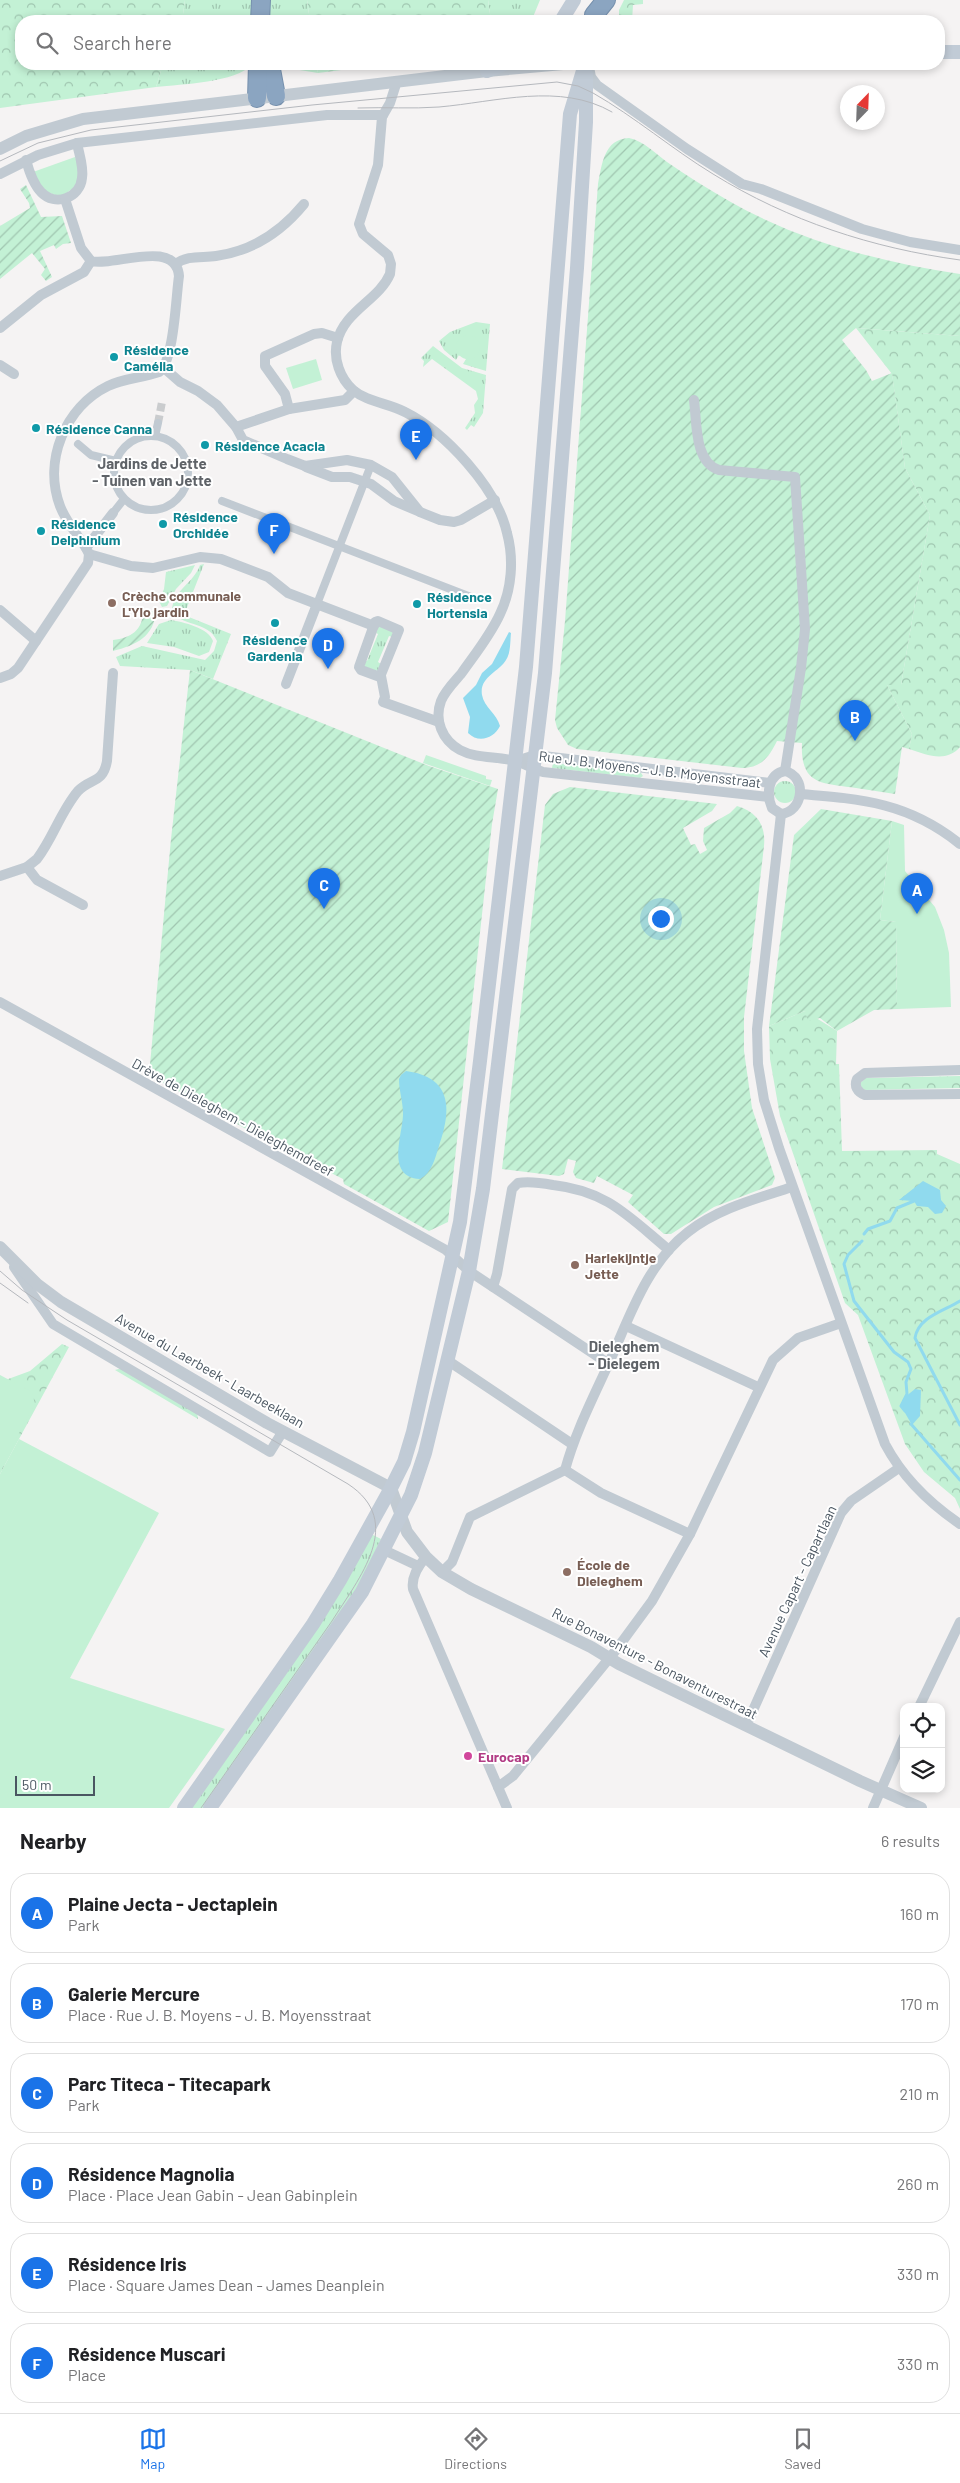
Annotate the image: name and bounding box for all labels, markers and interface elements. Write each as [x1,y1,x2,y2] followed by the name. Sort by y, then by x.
[15,15,945,70] search box
[33,29,61,57] icon: search
[73,31,172,54] text: Search here
[840,85,885,130] north arrow
[124,341,189,374] place label: Résidence Camélia
[108,351,120,363] marker: Résidence Camélia
[400,419,432,460] pin: E
[46,420,152,437] place label: Résidence Canna
[30,422,42,434] marker: Résidence Canna
[215,437,325,454] place label: Résidence Acacia
[199,439,211,451] marker: Résidence Acacia
[92,454,212,489] district label: Jardins de Jette - Tuinen van Jette
[173,508,238,541] place label: Résidence Orchidée
[258,513,290,554] pin: F
[51,515,121,548] place label: Résidence Delphinium
[157,518,169,530] marker: Résidence Orchidée
[35,525,47,537] marker: Résidence Delphinium
[122,587,242,620] place label: Crèche communale L'Ylo jardin
[427,588,492,621] place label: Résidence Hortensia
[106,597,118,609] marker: Crèche communale L'Ylo jardin
[411,598,423,610] marker: Résidence Hortensia
[269,617,281,629] marker: Résidence Gardenia
[312,628,344,669] pin: D
[243,631,308,664] place label: Résidence Gardenia
[839,700,871,741] pin: B
[538,747,762,791] street label: Rue J. B. Moyens - J. B. Moyensstraat
[308,868,340,909] pin: C
[901,873,933,914] pin: A
[648,906,674,932] your location
[129,1054,337,1180] street label: Drève de Dieleghem - Dieleghemdreef
[585,1249,657,1282] place label: Harlekijntje Jette
[569,1259,581,1271] marker: Harlekijntje Jette
[112,1309,308,1431] street label: Avenue du Laerbeek - Laarbeeklaan
[588,1337,660,1372] district label: Dieleghem - Dielegem
[754,1503,840,1659] street label: Avenue Capart - Capartlaan
[577,1556,643,1589] place label: École de Dieleghem
[561,1566,573,1578] marker: École de Dieleghem
[549,1604,761,1722] street label: Rue Bonaventure - Bonaventurestraat
[900,1703,945,1793] map controls
[900,1703,945,1748] button: locate
[478,1748,530,1765] place label: Eurocap
[900,1748,945,1793] button: layers
[462,1750,474,1762] marker: Eurocap
[15,1773,95,1796] scale bar
[22,1776,51,1793] text: 50 m
[20,1828,86,1853] text: Nearby
[881,1831,940,1850] text: 6 results
[68,1892,278,1915] text: Plaine Jecta - Jectaplein
[32,1904,42,1923] text: A
[900,1904,939,1923] text: 160 m
[68,1915,99,1934] text: Park
[68,1982,200,2005] text: Galerie Mercure
[32,1994,42,2013] text: B
[900,1994,939,2013] text: 170 m
[68,2005,372,2024] text: Place · Rue J. B. Moyens - J. B. Moyensstraat
[68,2072,271,2095] text: Parc Titeca - Titecapark
[32,2084,42,2103] text: C
[900,2084,939,2103] text: 210 m
[68,2095,99,2114] text: Park
[68,2162,234,2185] text: Résidence Magnolia
[32,2174,42,2193] text: D
[897,2174,939,2193] text: 260 m
[68,2185,358,2204] text: Place · Place Jean Gabin - Jean Gabinplein
[68,2252,187,2275] text: Résidence Iris
[32,2264,42,2283] text: E
[897,2264,939,2283] text: 330 m
[68,2275,385,2294] text: Place · Square James Dean - James Deanplein
[68,2342,226,2365] text: Résidence Muscari
[33,2354,41,2373] text: F
[897,2354,939,2373] text: 330 m
[68,2365,106,2384] text: Place
[139,2425,167,2472] tab: Map
[444,2425,507,2472] tab: Directions
[784,2425,821,2472] tab: Saved

